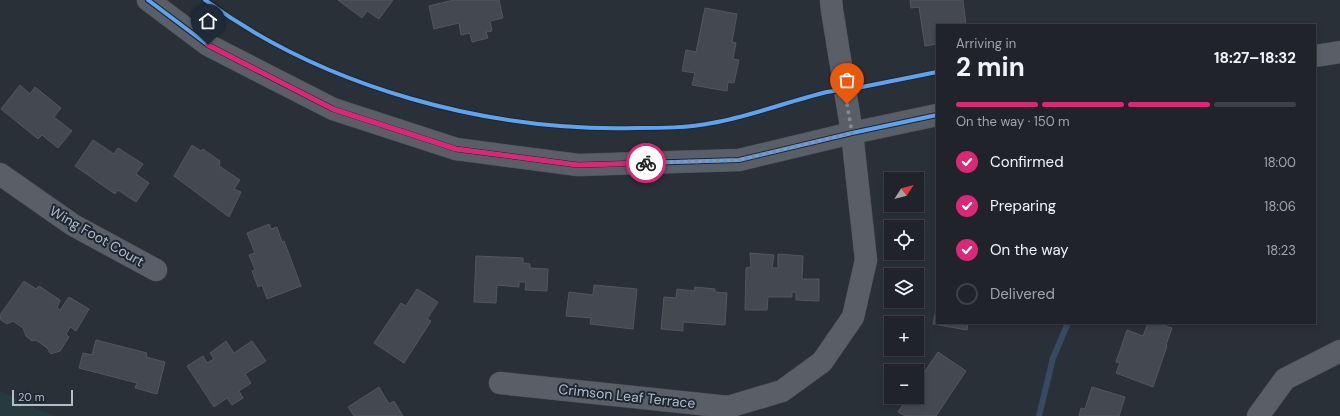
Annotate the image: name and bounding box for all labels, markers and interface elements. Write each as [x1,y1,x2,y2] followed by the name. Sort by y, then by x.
[191,4,225,45] pin
[197,10,219,32] icon: home
[956,35,1016,52] text: Arriving in
[1214,48,1296,68] text: 18:27–18:32
[956,50,1025,84] text: 2 min
[830,63,864,104] pin
[836,69,858,91] icon: bag
[956,113,1070,130] text: On the way · 150 m
[626,143,666,183] courier
[956,151,978,173] icon: check
[635,152,657,174] icon: bike
[990,152,1064,172] text: Confirmed
[1264,154,1296,171] text: 18:00
[884,172,924,212] north arrow
[884,172,924,404] map controls
[956,195,978,217] icon: check
[990,196,1056,216] text: Preparing
[1264,198,1296,215] text: 18:06
[46,202,148,270] street label: Wing Foot Court
[884,220,924,260] button: locate
[956,239,978,261] icon: check
[990,240,1069,260] text: On the way
[1266,242,1296,259] text: 18:23
[884,268,924,308] button: layers
[990,284,1055,304] text: Delivered
[884,316,924,356] button: +
[884,364,924,404] button: −
[558,380,696,412] street label: Crimson Leaf Terrace
[12,388,73,407] scale bar
[18,390,44,404] text: 20 m

